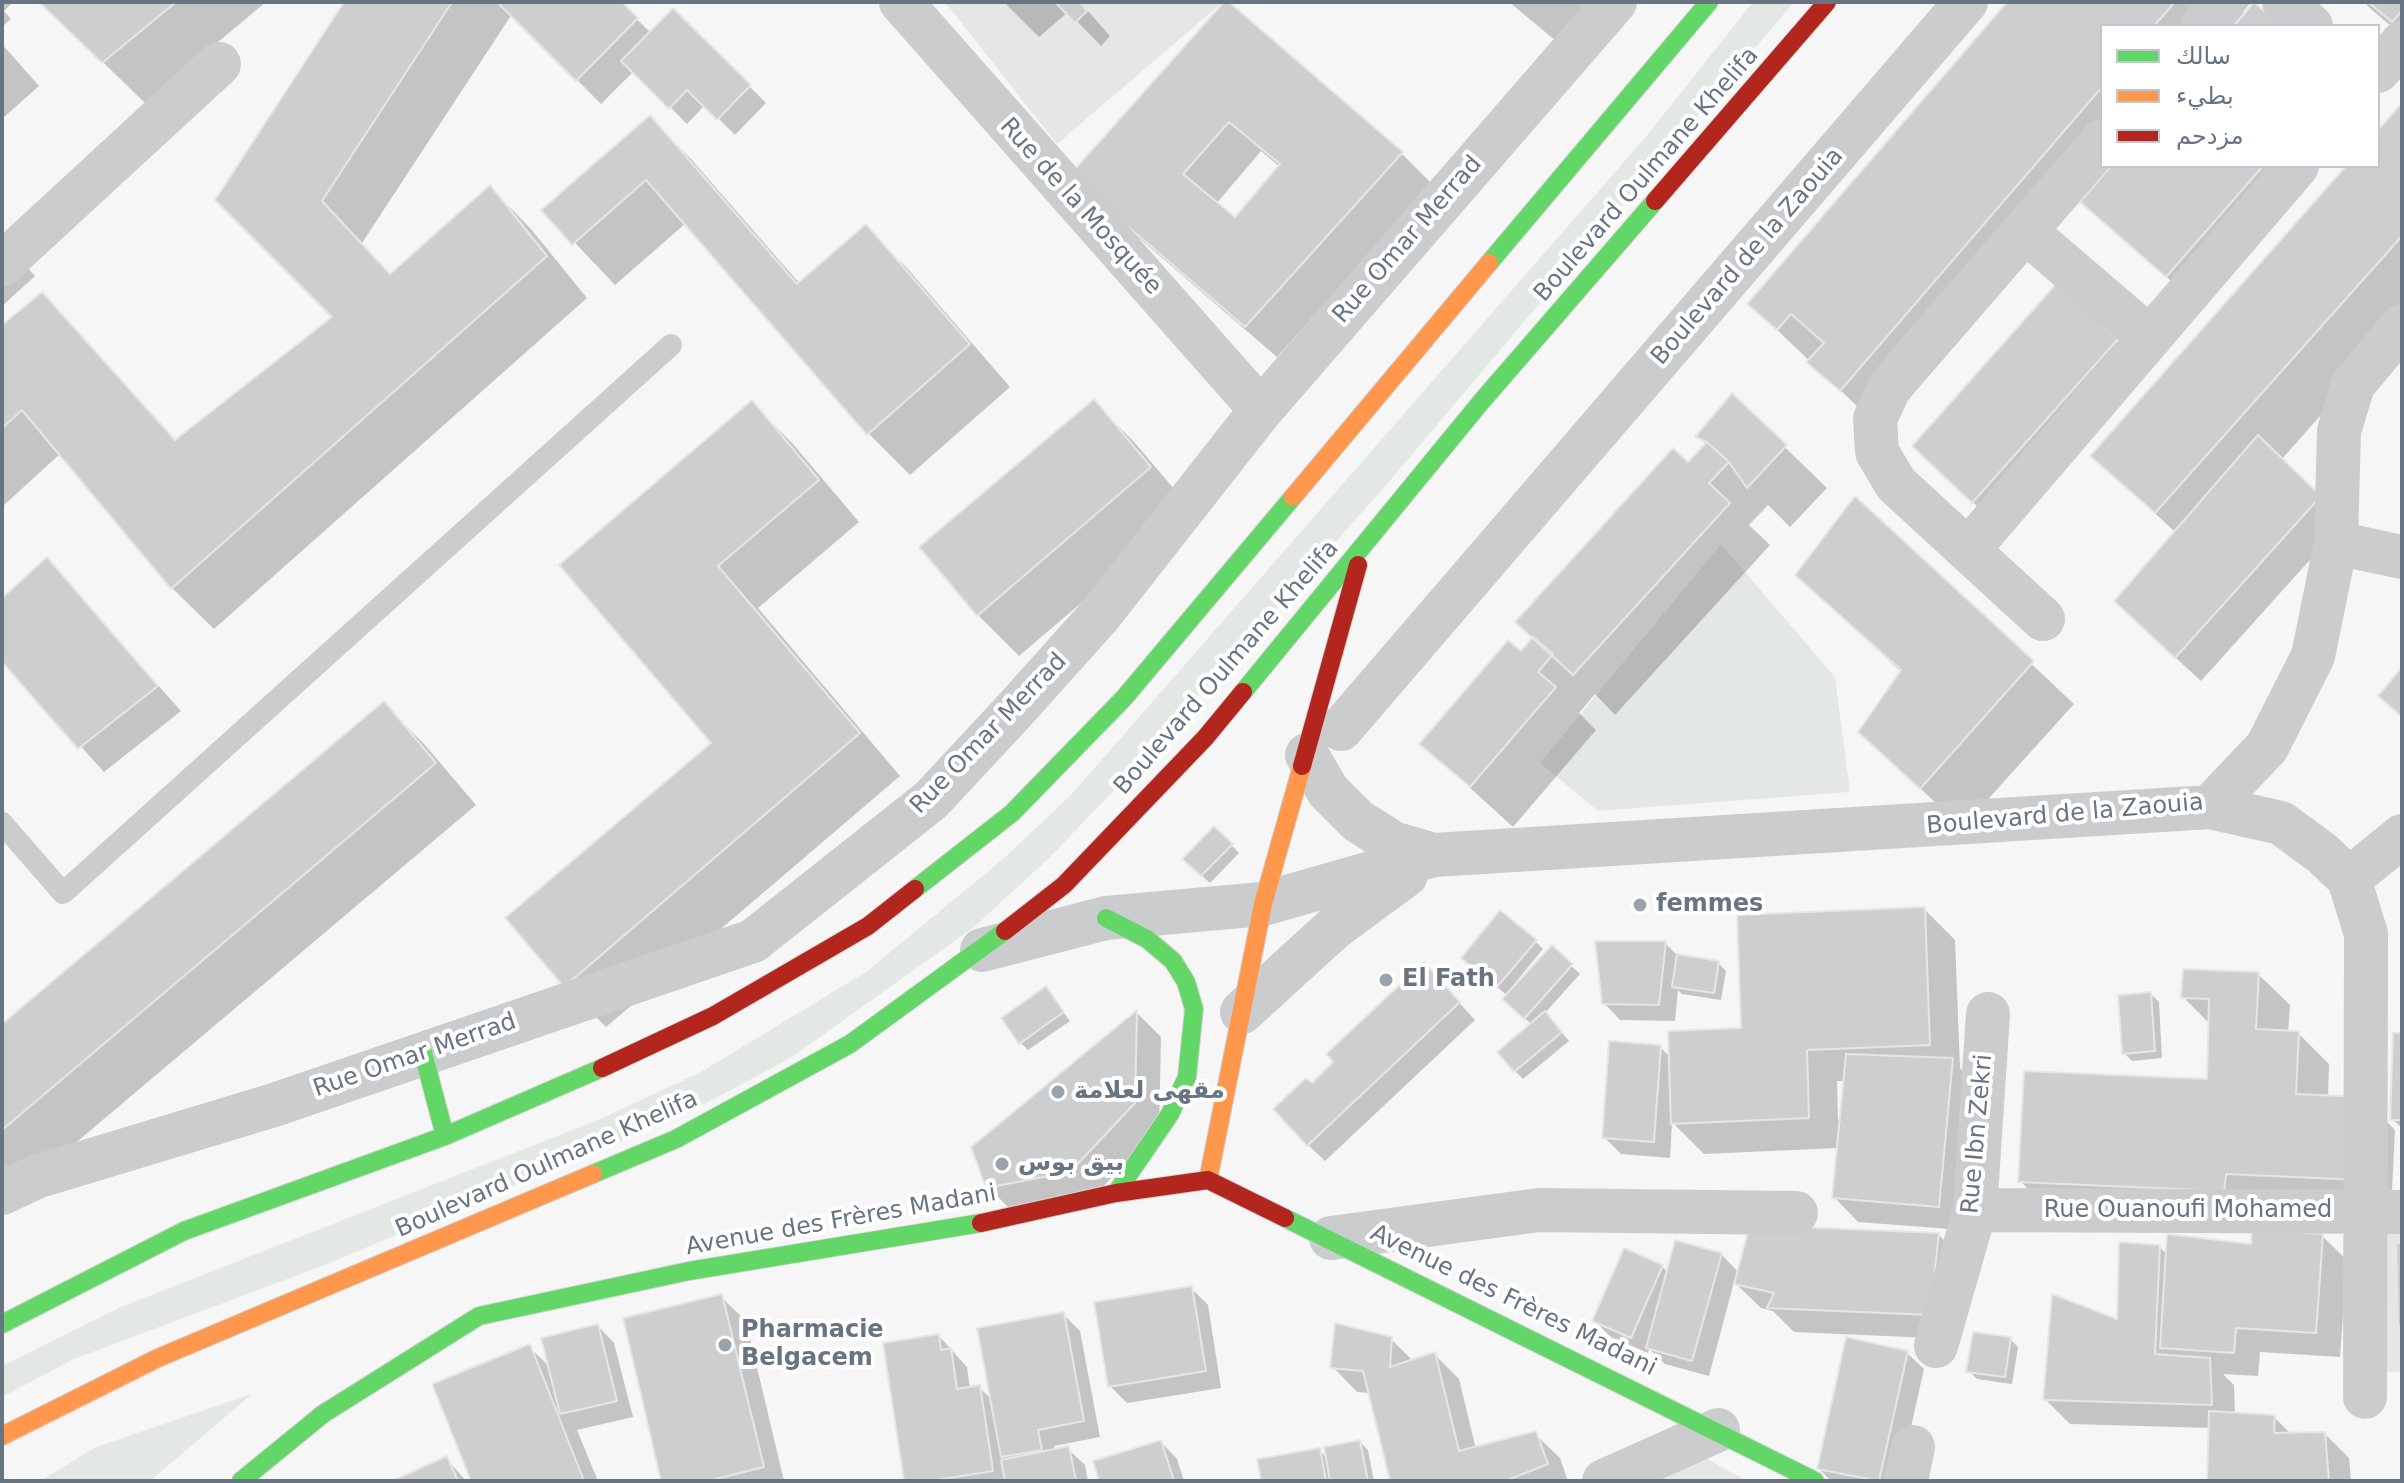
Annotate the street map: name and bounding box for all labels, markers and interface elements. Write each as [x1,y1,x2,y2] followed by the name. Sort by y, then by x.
[2100,24,2380,168] legend
[1529,42,1765,308] street label: Boulevard Oulmane Khelifa
[2176,42,2231,70] text: سالك
[2176,82,2234,110] text: بطيء
[993,113,1167,301] street label: Rue de la Mosquée
[2176,122,2244,150] text: مزدحم
[1646,143,1850,371] street label: Boulevard de la Zaouia
[1327,150,1489,330] street label: Rue Omar Merrad
[1109,535,1345,801] street label: Boulevard Oulmane Khelifa
[905,648,1073,820] street label: Rue Omar Merrad
[1925,789,2205,841] street label: Boulevard de la Zaouia
[1656,891,1763,919] place label: femmes
[1631,896,1649,914] marker: femmes
[1402,966,1495,994] place label: El Fath
[1377,971,1395,989] marker: El Fath
[310,1008,520,1104] street label: Rue Omar Merrad
[1957,1053,1999,1215] street label: Rue Ibn Zekri
[1074,1078,1225,1106] place label: مقهى لعلامة
[1049,1083,1067,1101] marker: مقهى لعلامة
[391,1085,703,1245] street label: Boulevard Oulmane Khelifa
[1018,1150,1124,1178] place label: بيق بوس
[993,1155,1011,1173] marker: بيق بوس
[684,1180,998,1262] street label: Avenue des Frères Madani
[2044,1197,2332,1225] street label: Rue Ouanoufi Mohamed
[1365,1219,1661,1383] street label: Avenue des Frères Madani
[741,1317,884,1373] place label: Pharmacie Belgacem
[716,1336,734,1354] marker: Pharmacie Belgacem

